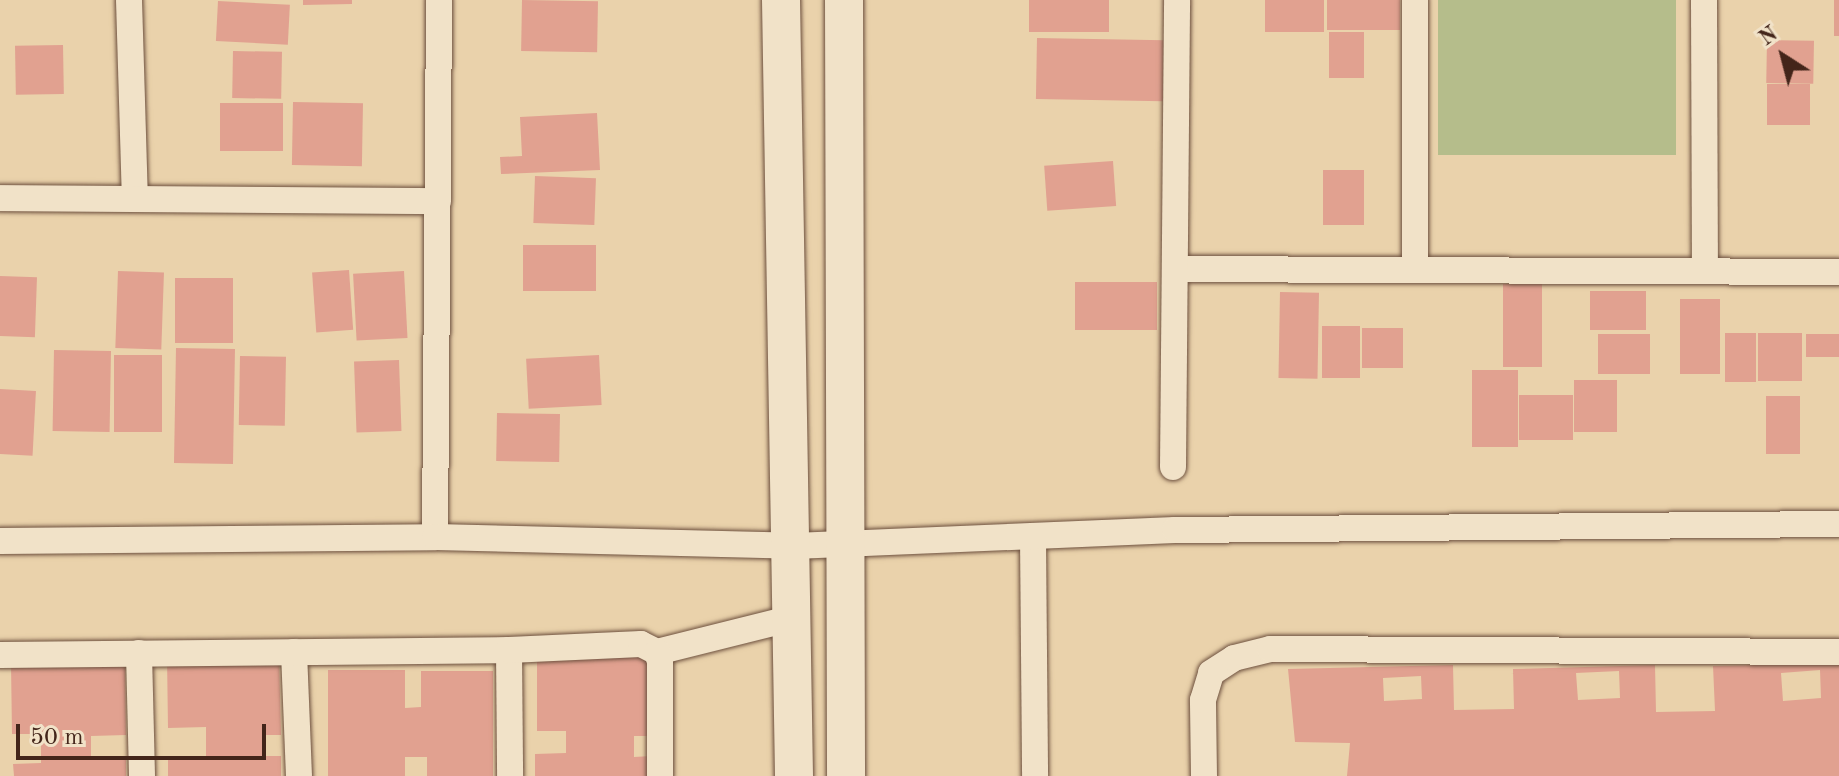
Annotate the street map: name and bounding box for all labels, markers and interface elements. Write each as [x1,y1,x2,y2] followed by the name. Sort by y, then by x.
[1743,16,1823,96] north arrow
[1756,23,1782,50] text: N
[20,708,270,758] scale bar
[30,726,84,750] text: 50 m

